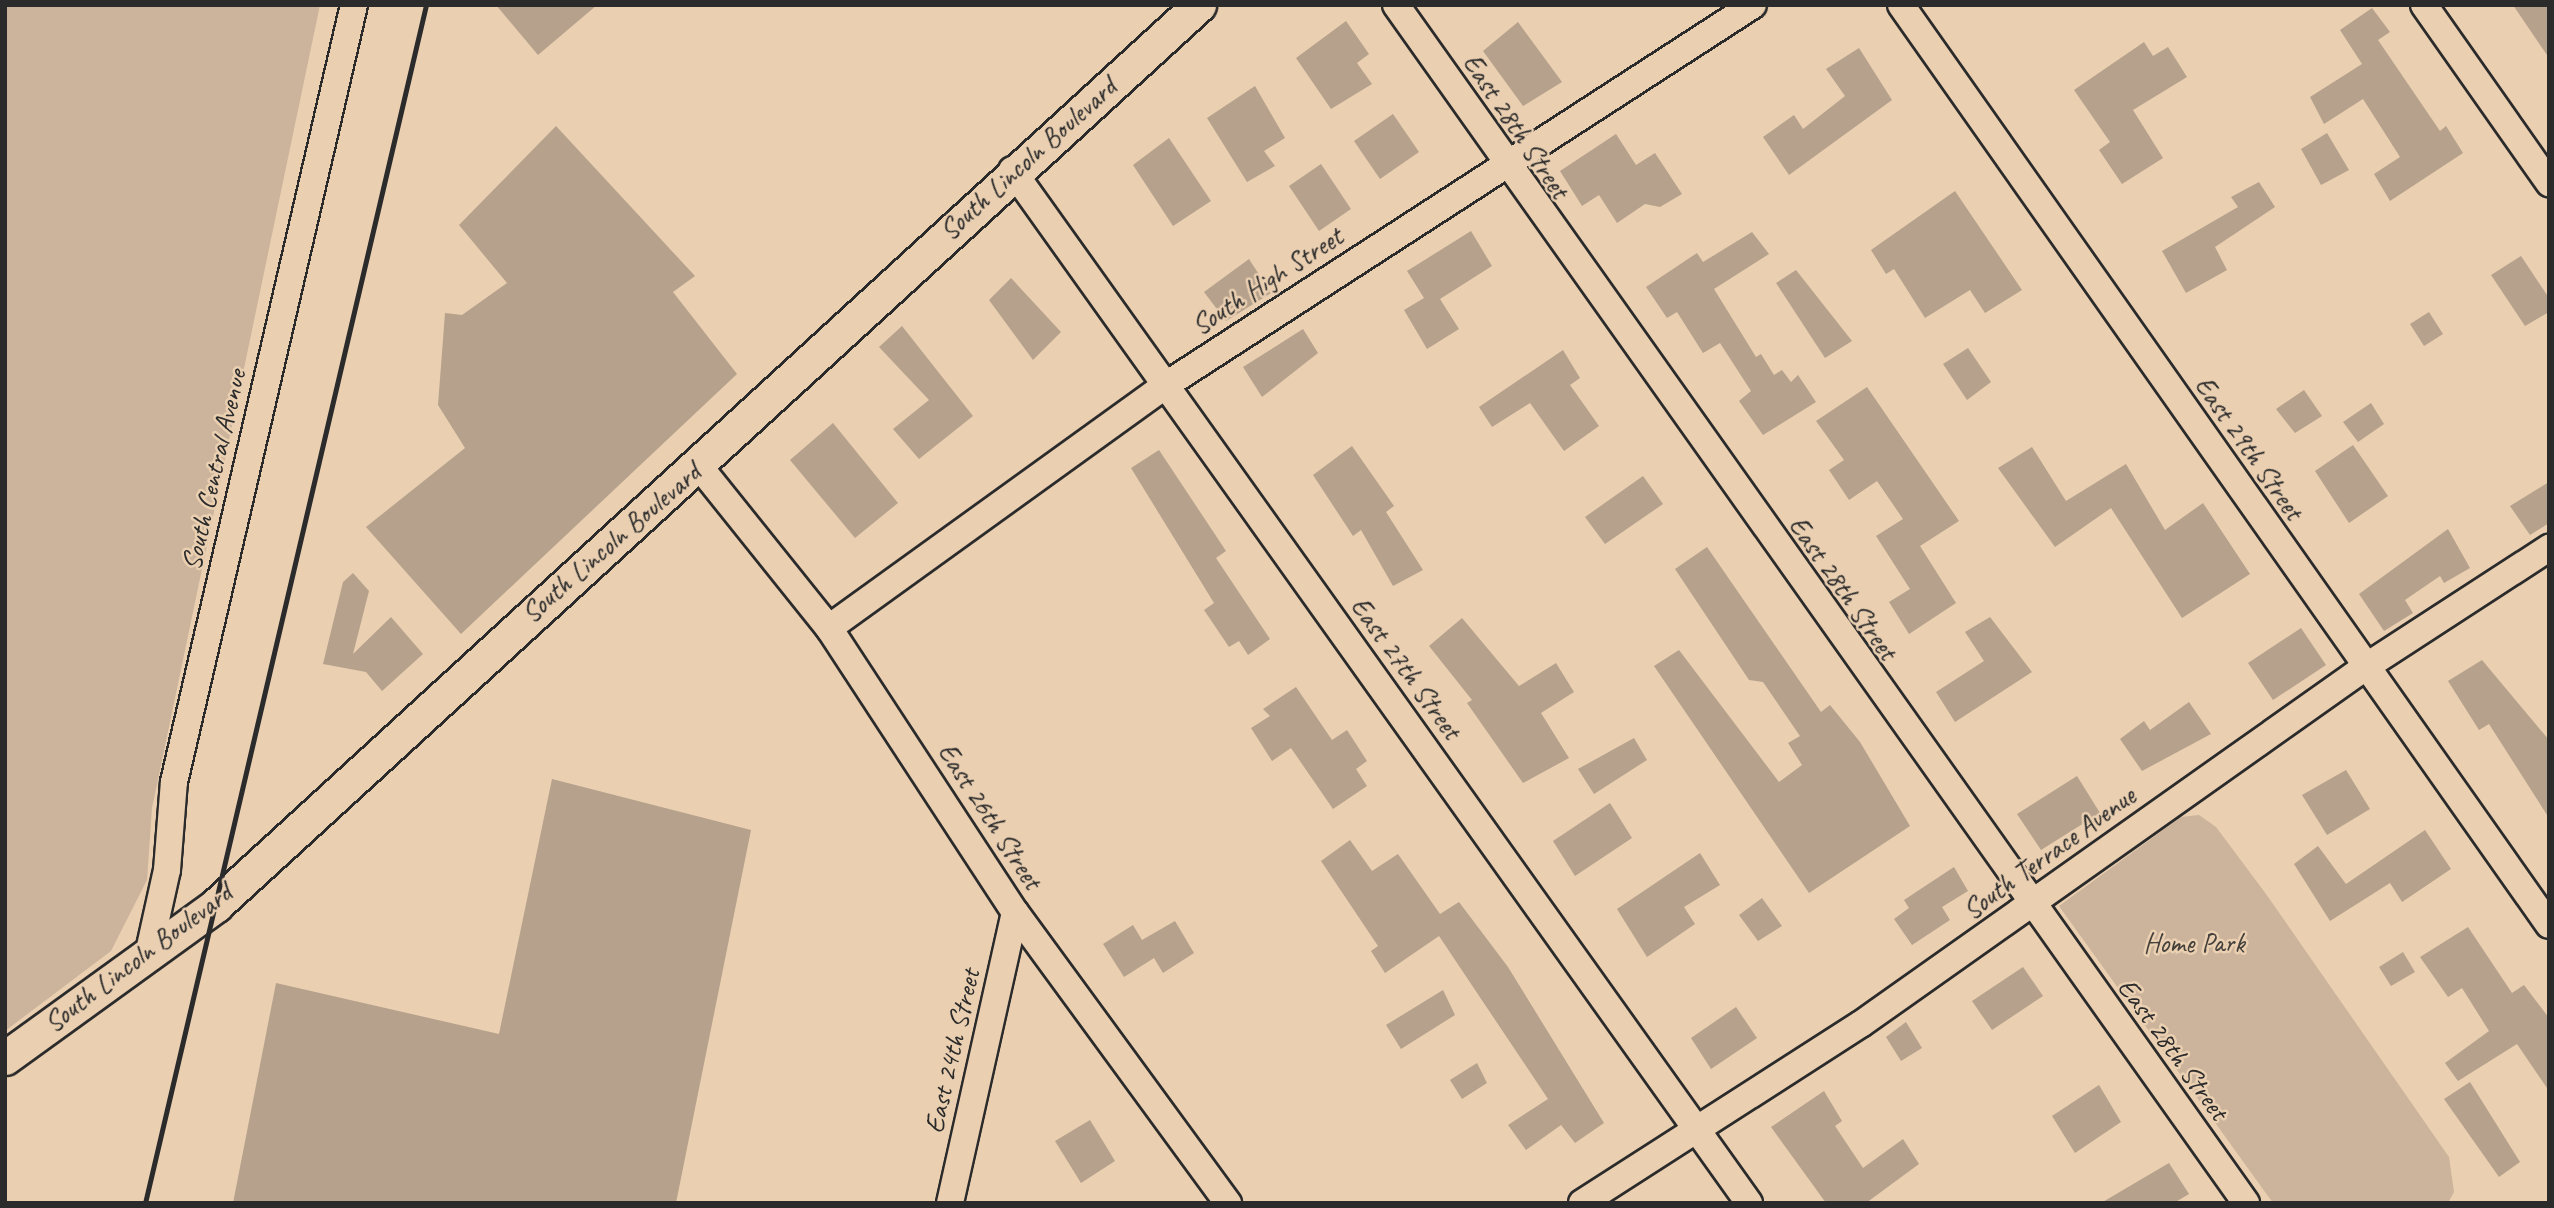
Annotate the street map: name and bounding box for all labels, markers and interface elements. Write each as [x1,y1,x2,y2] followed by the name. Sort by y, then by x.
[1455,47,1577,205] street label: East 28th Street
[932,70,1124,248] street label: South Lincoln Boulevard
[1185,220,1349,342] street label: South High Street
[175,367,253,573] street label: South Central Avenue
[2187,370,2311,526] street label: East 29th Street
[514,456,708,630] street label: South Lincoln Boulevard
[1781,510,1905,666] street label: East 28th Street
[1343,590,1469,746] street label: East 27th Street
[930,737,1050,895] street label: East 26th Street
[1957,780,2141,926] street label: South Terrace Avenue
[37,876,239,1040] street label: South Lincoln Boulevard
[2143,926,2245,960] park label: Home Park
[917,966,987,1136] street label: East 24th Street
[2110,971,2236,1127] street label: East 28th Street

